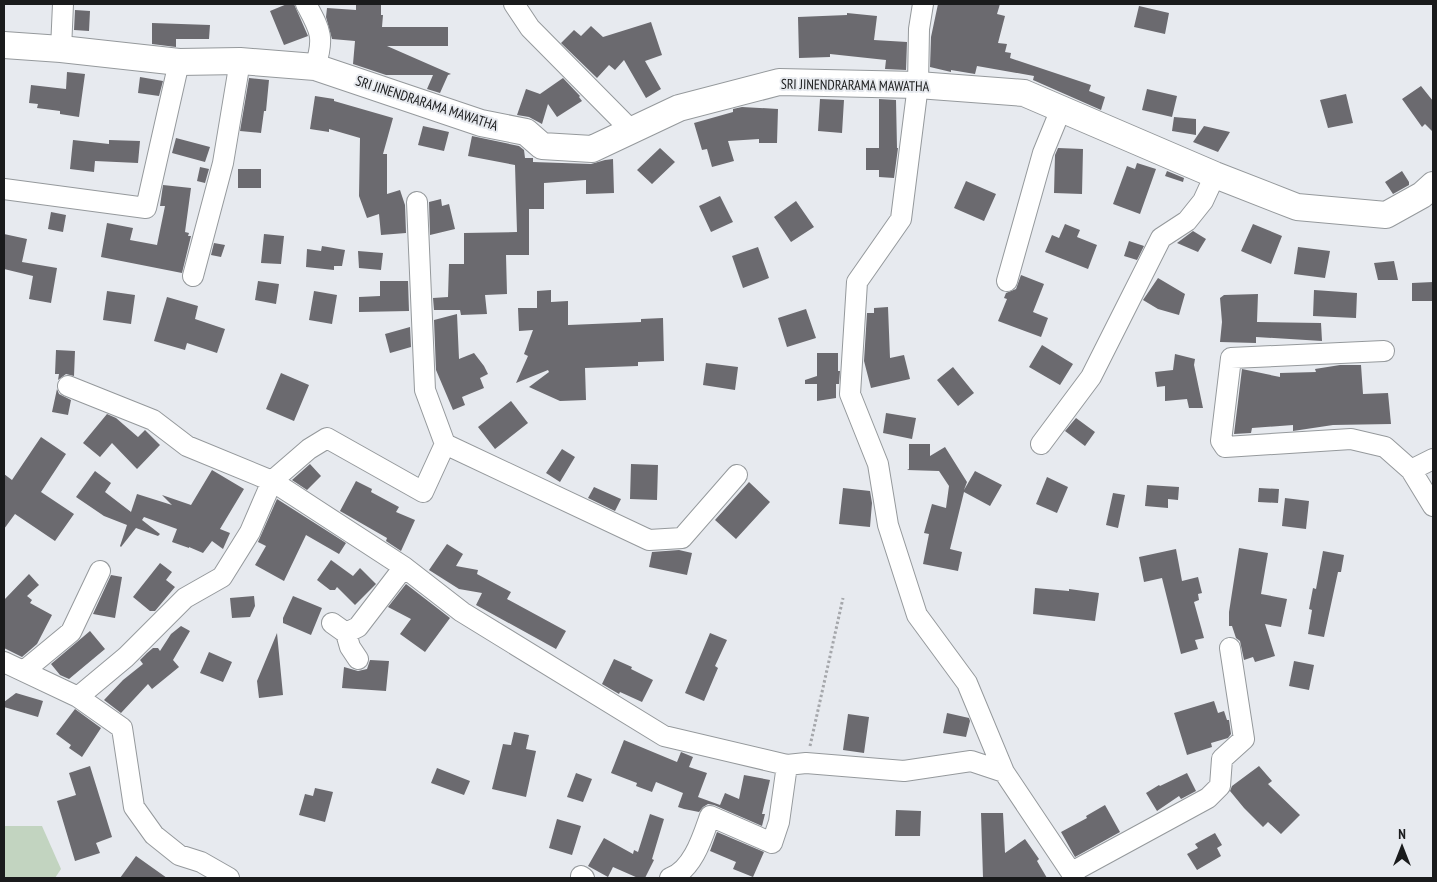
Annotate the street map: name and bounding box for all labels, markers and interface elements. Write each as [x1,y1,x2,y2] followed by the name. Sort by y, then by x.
[354,71,501,135] street label: SRI JINENDRARAMA MAWATHA
[781,75,930,95] street label: SRI JINENDRARAMA MAWATHA
[1377,822,1427,872] north arrow
[1398,825,1406,843] text: N

